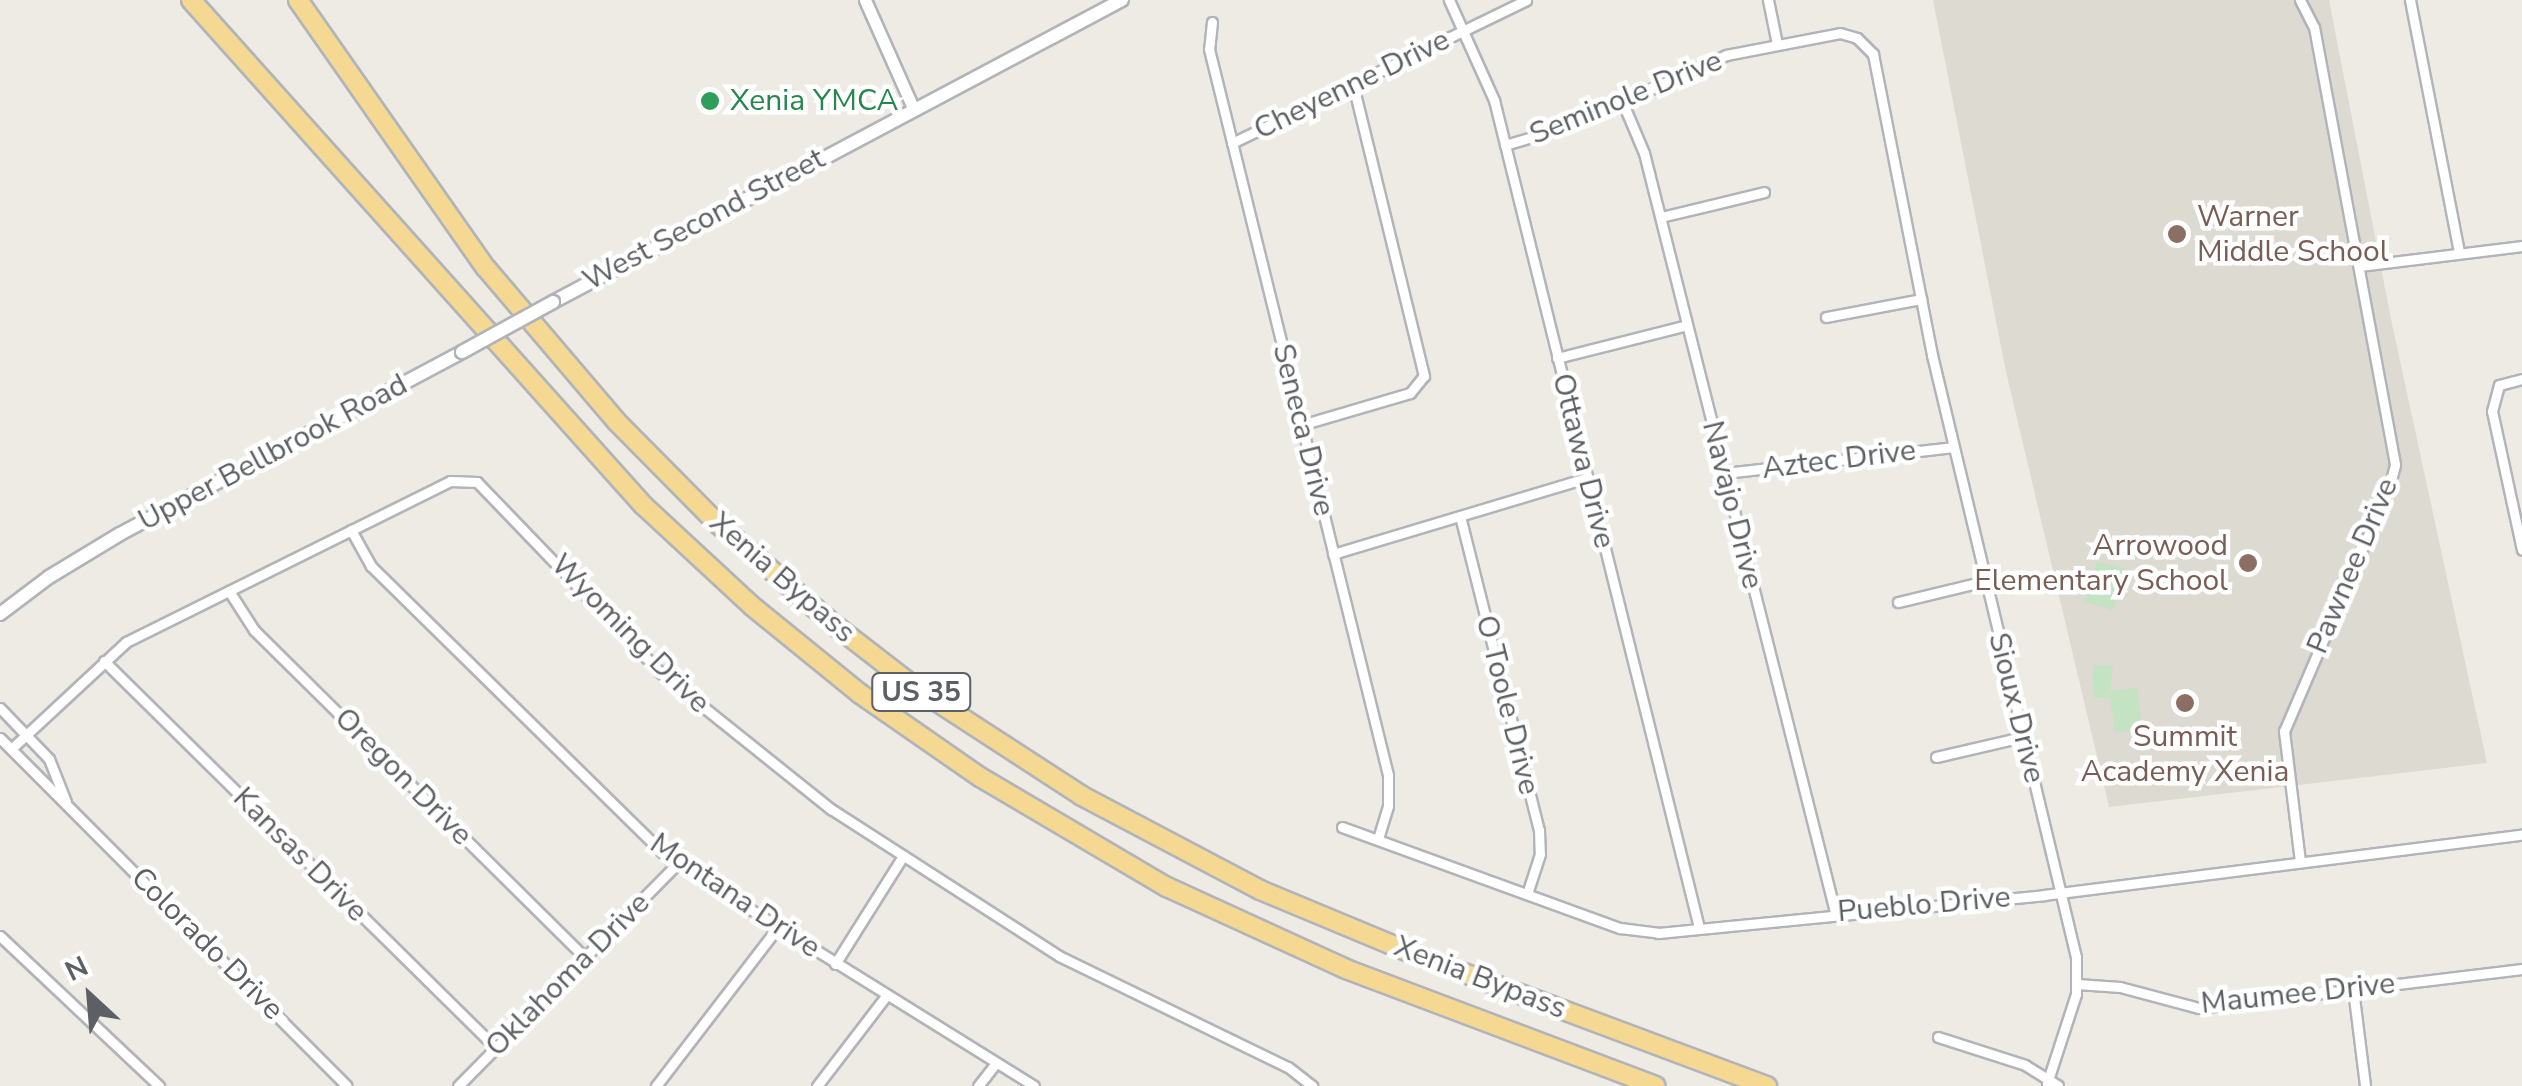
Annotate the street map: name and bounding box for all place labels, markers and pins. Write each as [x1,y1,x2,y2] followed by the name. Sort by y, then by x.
[730,83,898,119] place label: Xenia YMCA
[699,90,721,112] marker: Xenia YMCA
[2197,199,2389,270] place label: Warner Middle School
[2166,223,2188,245] marker: Warner Middle School
[1974,528,2228,598] place label: Arrowood Elementary School
[2237,552,2259,574] marker: Arrowood Elementary School
[2174,692,2196,714] marker: Summit Academy Xenia
[2081,719,2289,790] place label: Summit Academy Xenia

